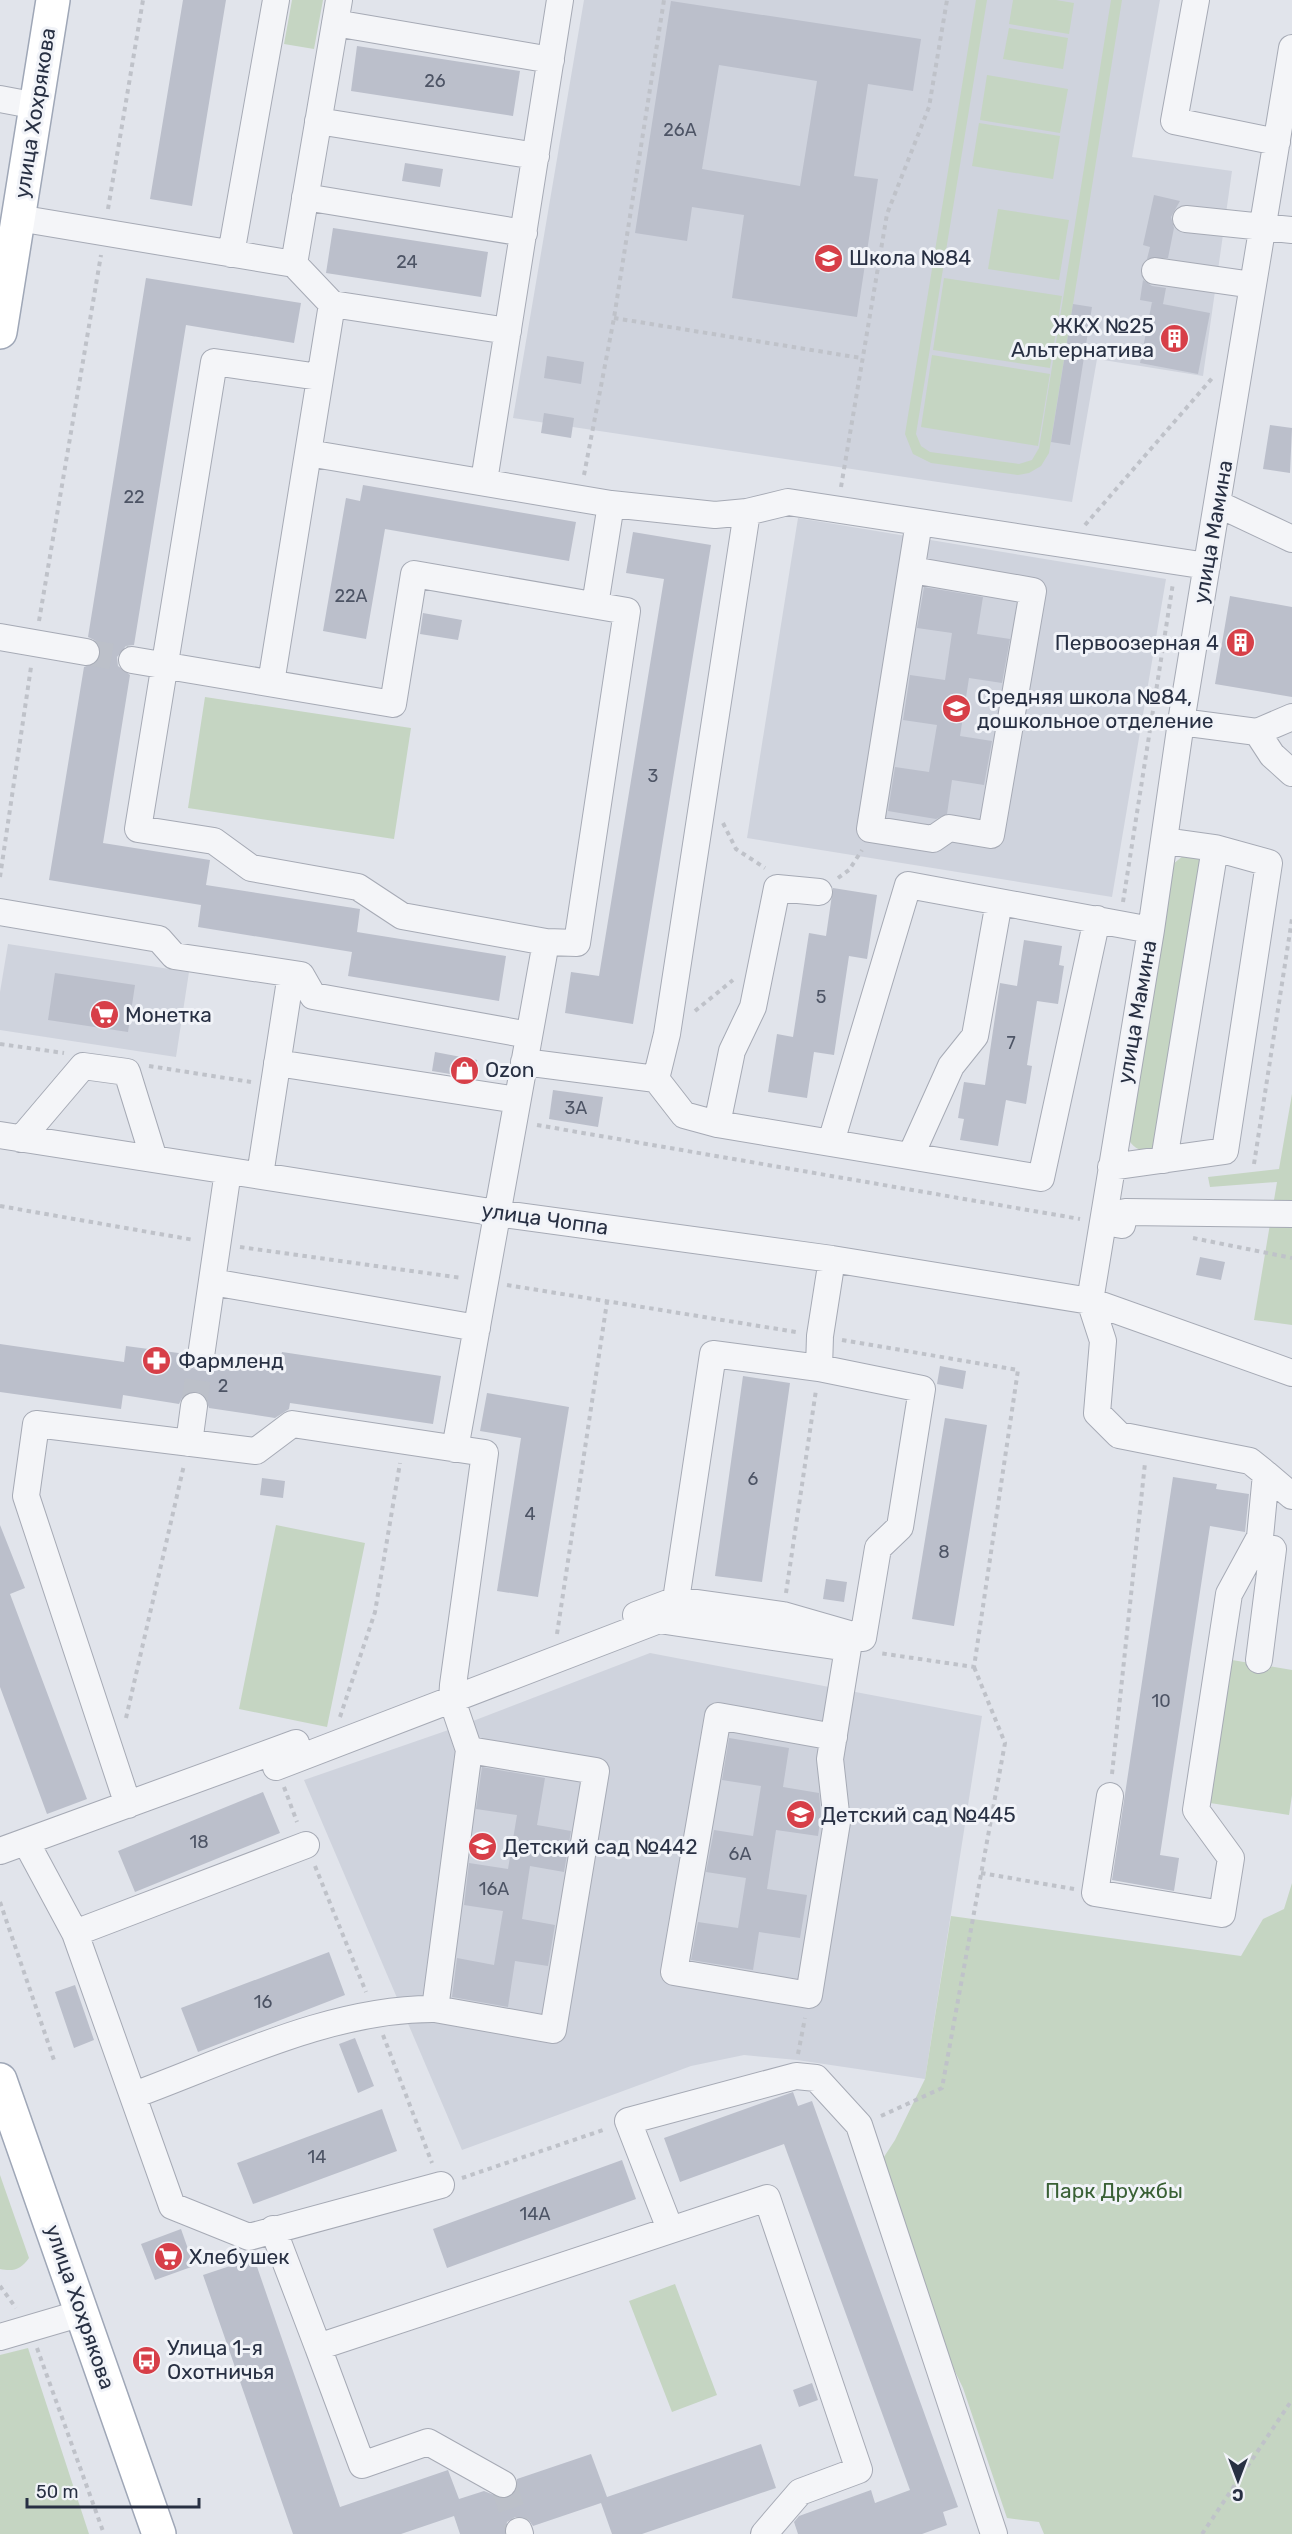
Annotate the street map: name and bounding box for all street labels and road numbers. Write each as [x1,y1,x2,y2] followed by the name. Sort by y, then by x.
[9,26,60,200] street label: улица Хохрякова
[1188,458,1237,606] street label: улица Мамина
[1112,938,1161,1086] street label: улица Мамина
[480,1197,610,1240] street label: улица Чоппа
[41,2221,120,2392] street label: улица Хохрякова

